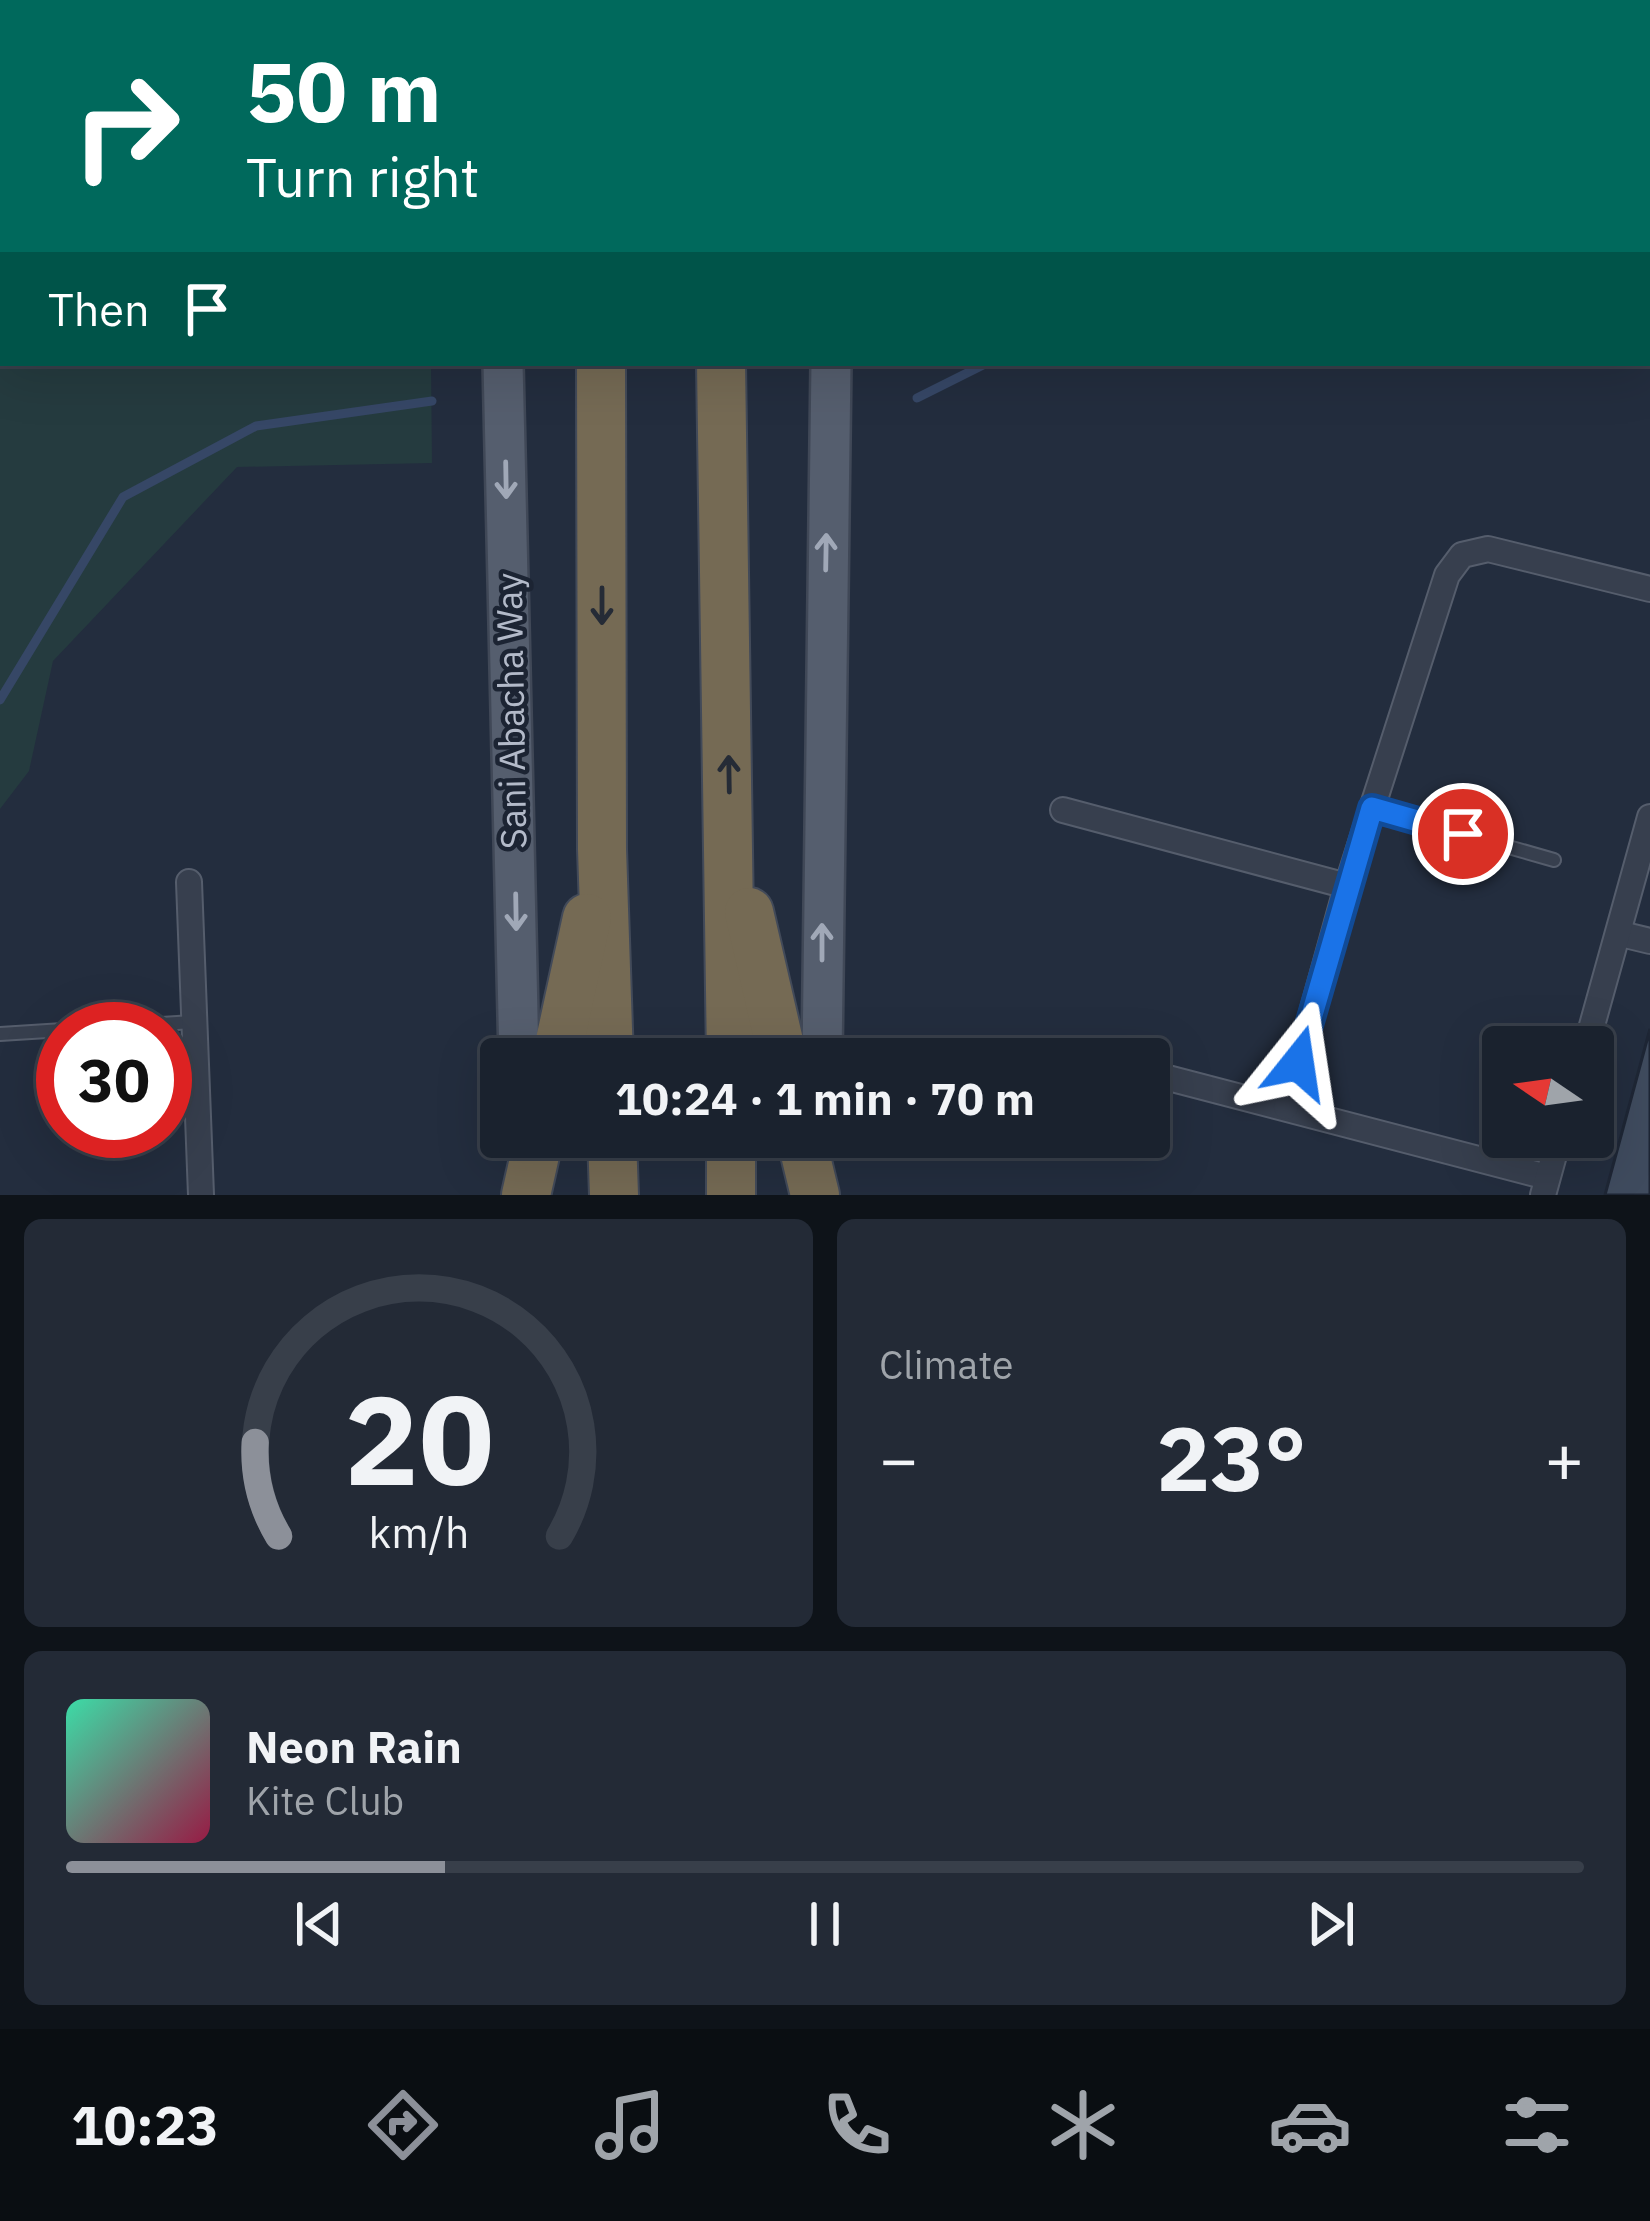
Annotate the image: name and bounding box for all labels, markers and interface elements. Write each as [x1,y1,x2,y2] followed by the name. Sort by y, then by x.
[246,36,442,145] text: 50 m
[48,48,204,204] icon: right
[246,142,480,212] text: Turn right
[174,276,240,342] icon: arrive
[48,280,150,338] text: Then
[494,460,517,499] one-way arrow
[815,533,838,572] one-way arrow
[485,572,536,850] street label: Sani Abacha Way
[591,586,613,625] one-way arrow
[718,755,741,794] one-way arrow
[1412,783,1514,885] pin
[1430,801,1496,867] icon: arrive
[504,892,527,931] one-way arrow
[811,923,834,962] one-way arrow
[1235,1000,1361,1126] position arrow
[36,1002,192,1158] speed limit sign: 30
[1482,1026,1614,1158] north arrow
[1482,1026,1614,1158] map controls
[615,1069,1035,1127] text: 10:24 · 1 min · 70 m
[879,1339,1013,1390] text: Climate
[344,1357,493,1519] text: 20
[1156,1399,1307,1516] text: 23°
[879,1415,919,1501] text: −
[1544,1415,1584,1501] text: +
[368,1504,469,1560] text: km/h
[246,1717,462,1775] text: Neon Rain
[246,1775,404,1826] text: Kite Club
[286,1891,352,1957] icon: previous
[792,1891,858,1957] icon: pause
[1298,1891,1364,1957] icon: next
[361,2083,445,2167] icon: directions
[588,2083,672,2167] icon: music
[815,2083,899,2167] icon: phone
[1041,2083,1125,2167] icon: climate
[1268,2083,1352,2167] icon: car
[1495,2083,1579,2167] icon: filters
[71,2090,219,2160] text: 10:23

